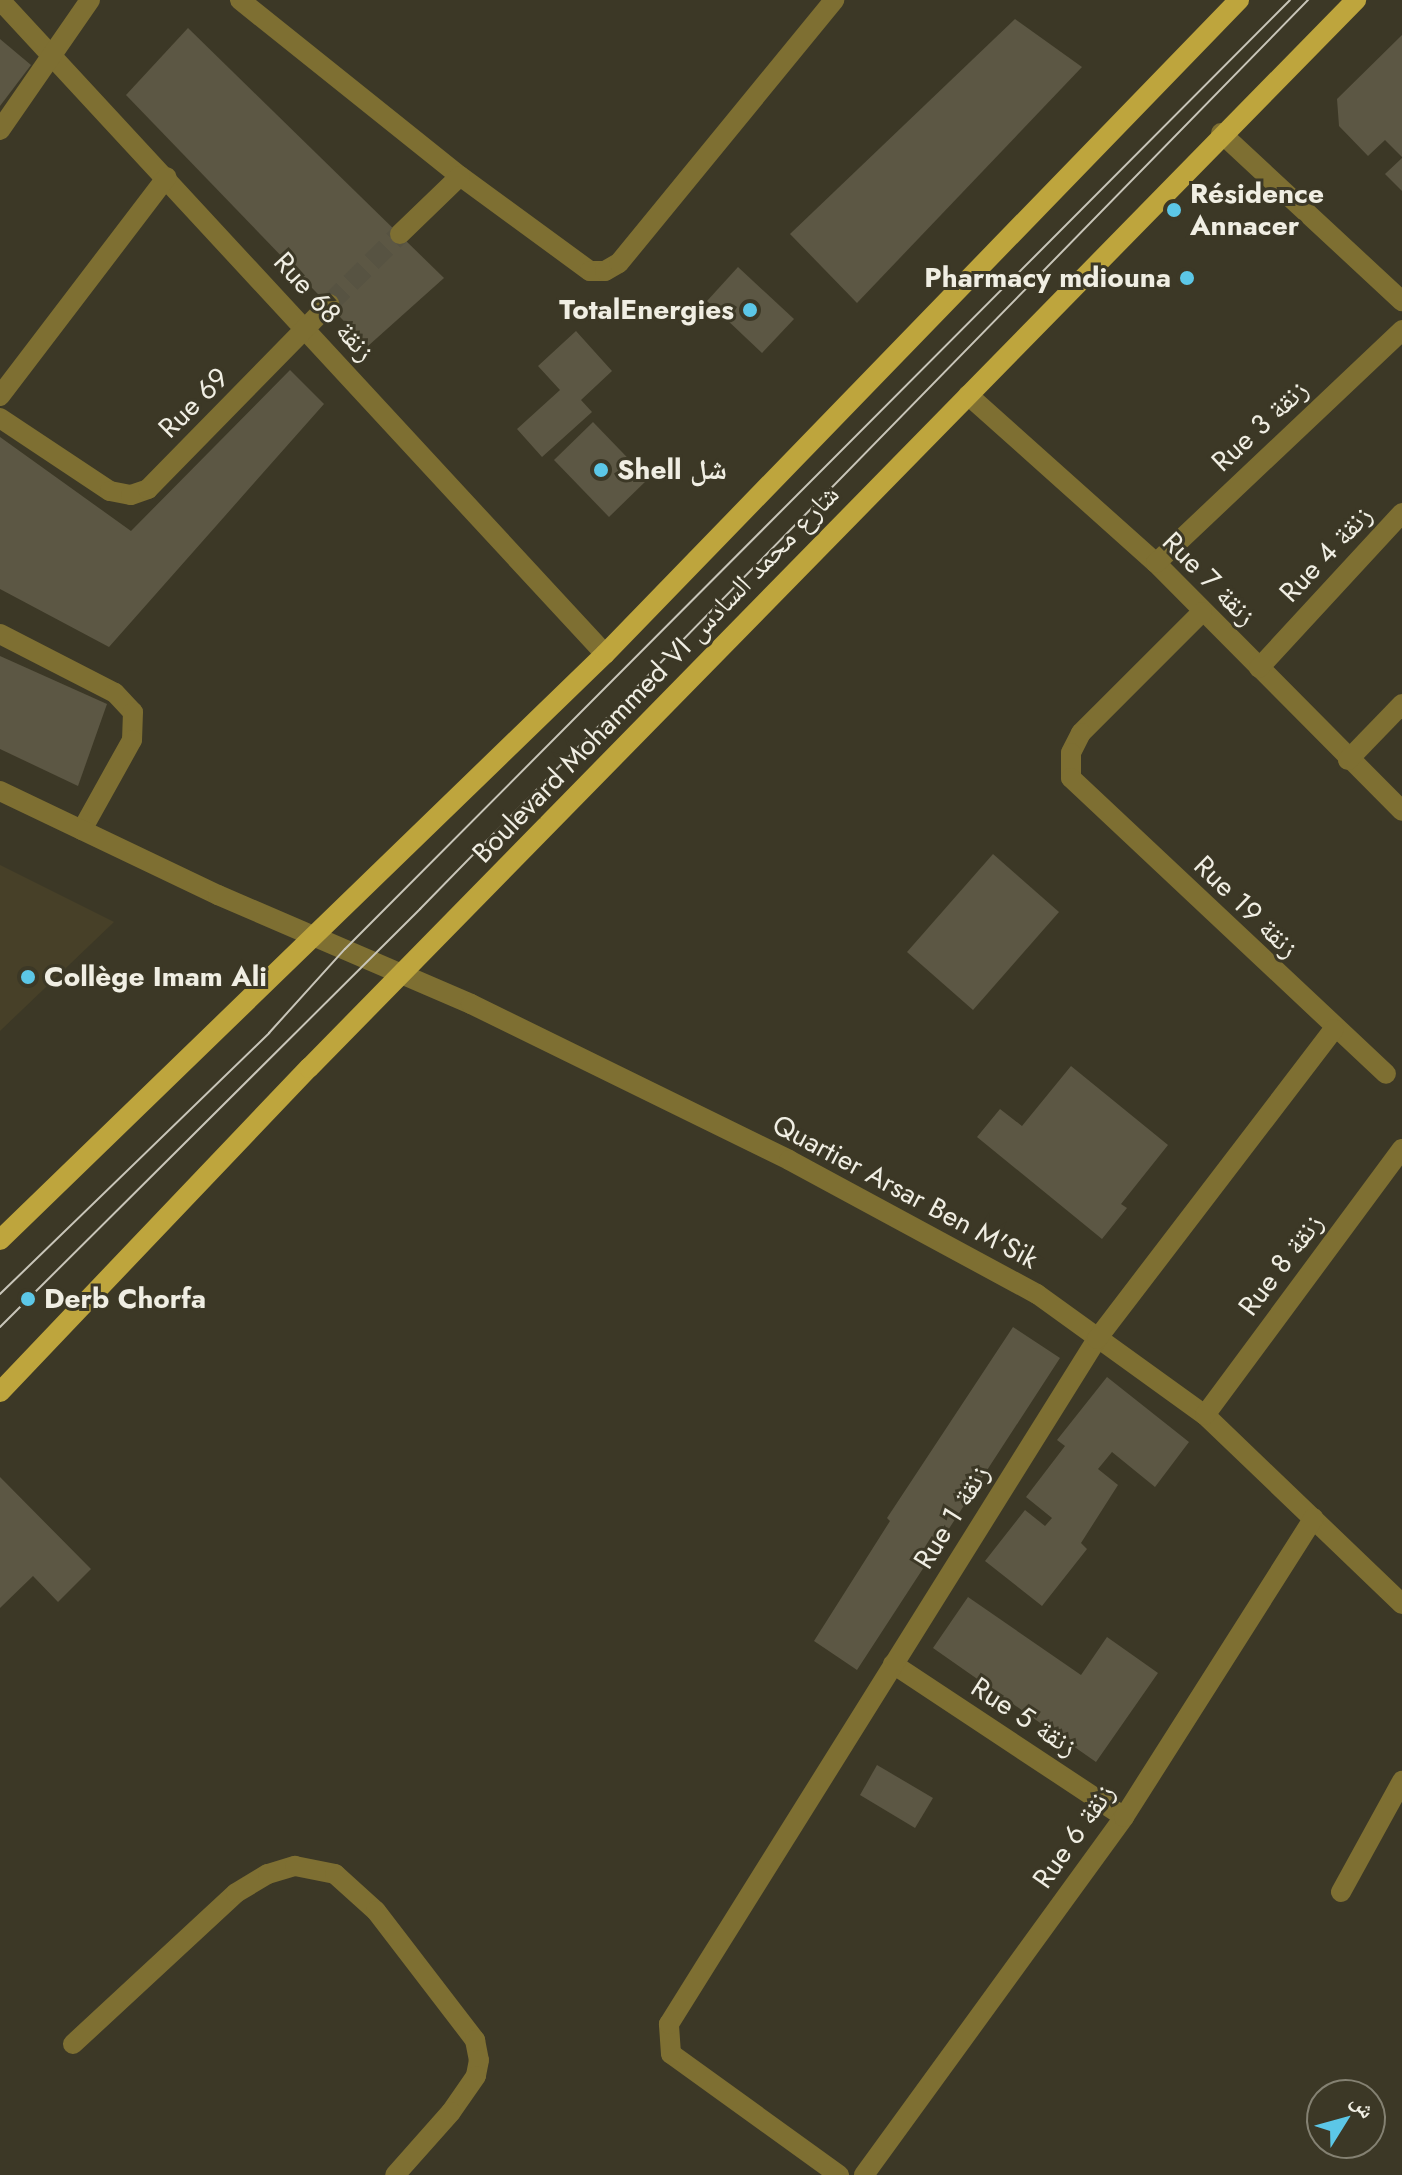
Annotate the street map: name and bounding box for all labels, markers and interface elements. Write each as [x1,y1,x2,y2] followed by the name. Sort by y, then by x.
[1190,177,1324,243] place label: Résidence Annacer
[1165,201,1183,219] marker: Résidence Annacer
[266,246,382,368] street label: Rue 68 زنقة
[924,261,1171,295] place label: Pharmacy mdiouna
[1178,269,1196,287] marker: Pharmacy mdiouna
[559,293,734,327] place label: TotalEnergies
[741,301,759,319] marker: TotalEnergies
[152,361,236,445] street label: Rue 69
[1205,373,1315,479] street label: Rue 3 زنقة
[617,453,727,487] place label: Shell شل
[592,461,610,479] marker: Shell شل
[466,478,846,870] street label: Boulevard Mohammed VI شارع محمد السادس
[1273,499,1379,609] street label: Rue 4 زنقة
[1155,525,1263,633] street label: Rue 7 زنقة
[1187,849,1305,965] street label: Rue 19 زنقة
[44,960,267,994] place label: Collège Imam Ali
[19,968,37,986] marker: Collège Imam Ali
[766,1108,1044,1276] street label: Quartier Arsar Ben M'Sik
[1232,1207,1330,1323] street label: Rue 8 زنقة
[44,1282,206,1316] place label: Derb Chorfa
[19,1290,37,1308] marker: Derb Chorfa
[907,1459,997,1575] street label: Rue 1 زنقة
[965,1670,1083,1764] street label: Rue 5 زنقة
[1026,1777,1122,1895] street label: Rue 6 زنقة
[1306,2079,1386,2159] north arrow
[1344,2087,1383,2125] text: ش

